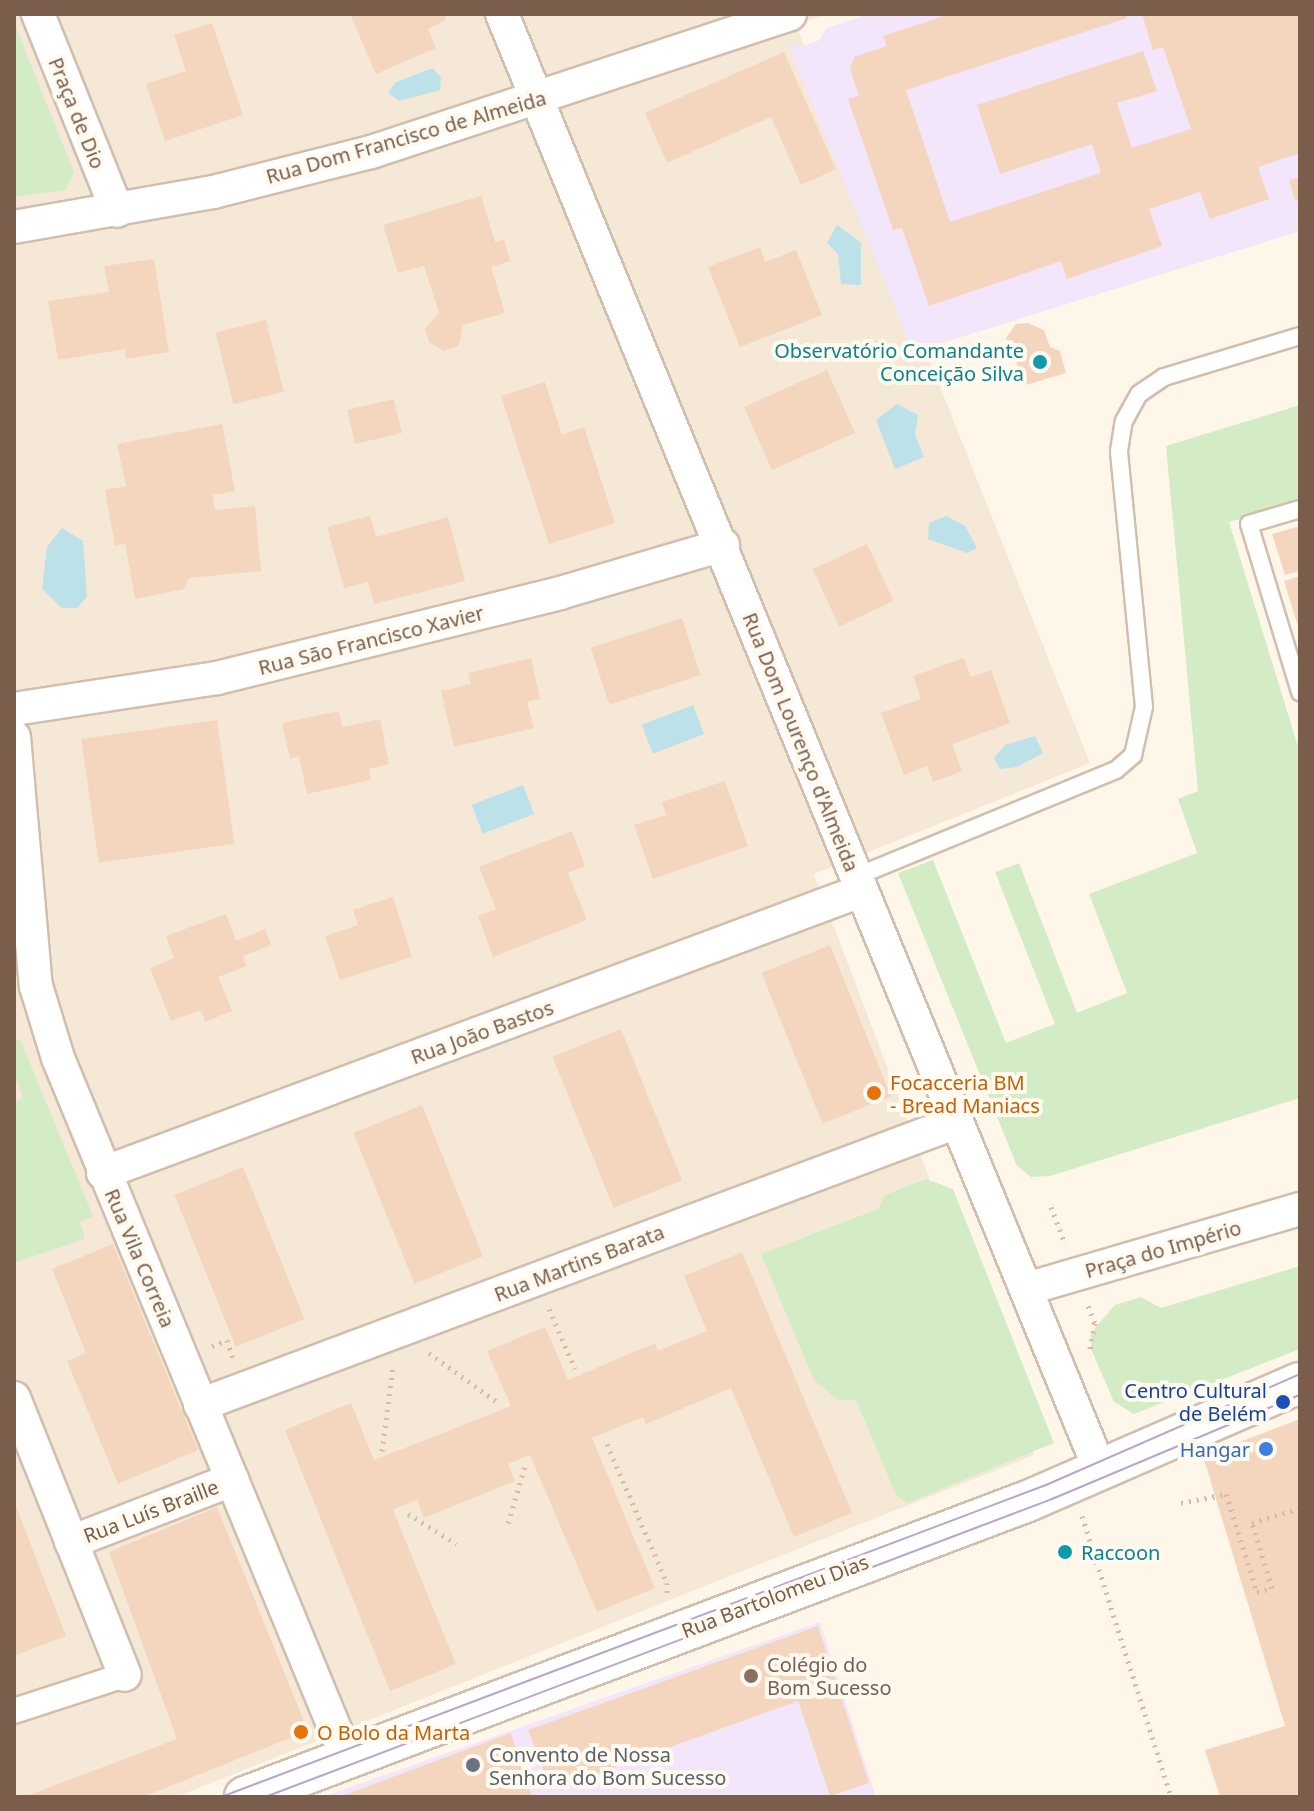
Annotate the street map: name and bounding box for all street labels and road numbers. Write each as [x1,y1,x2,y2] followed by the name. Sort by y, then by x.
[44,54,110,172] street label: Praça de Dio
[263,85,549,189] street label: Rua Dom Francisco de Almeida
[256,600,486,680] street label: Rua São Francisco Xavier
[738,609,864,875] street label: Rua Dom Lourenço d'Almeida
[407,995,557,1069] street label: Rua João Bastos
[100,1185,180,1331] street label: Rua Vila Correia
[1082,1215,1244,1283] street label: Praça do Império
[491,1220,667,1306] street label: Rua Martins Barata
[80,1474,222,1548] street label: Rua Luís Braille
[678,1549,872,1643] street label: Rua Bartolomeu Dias

